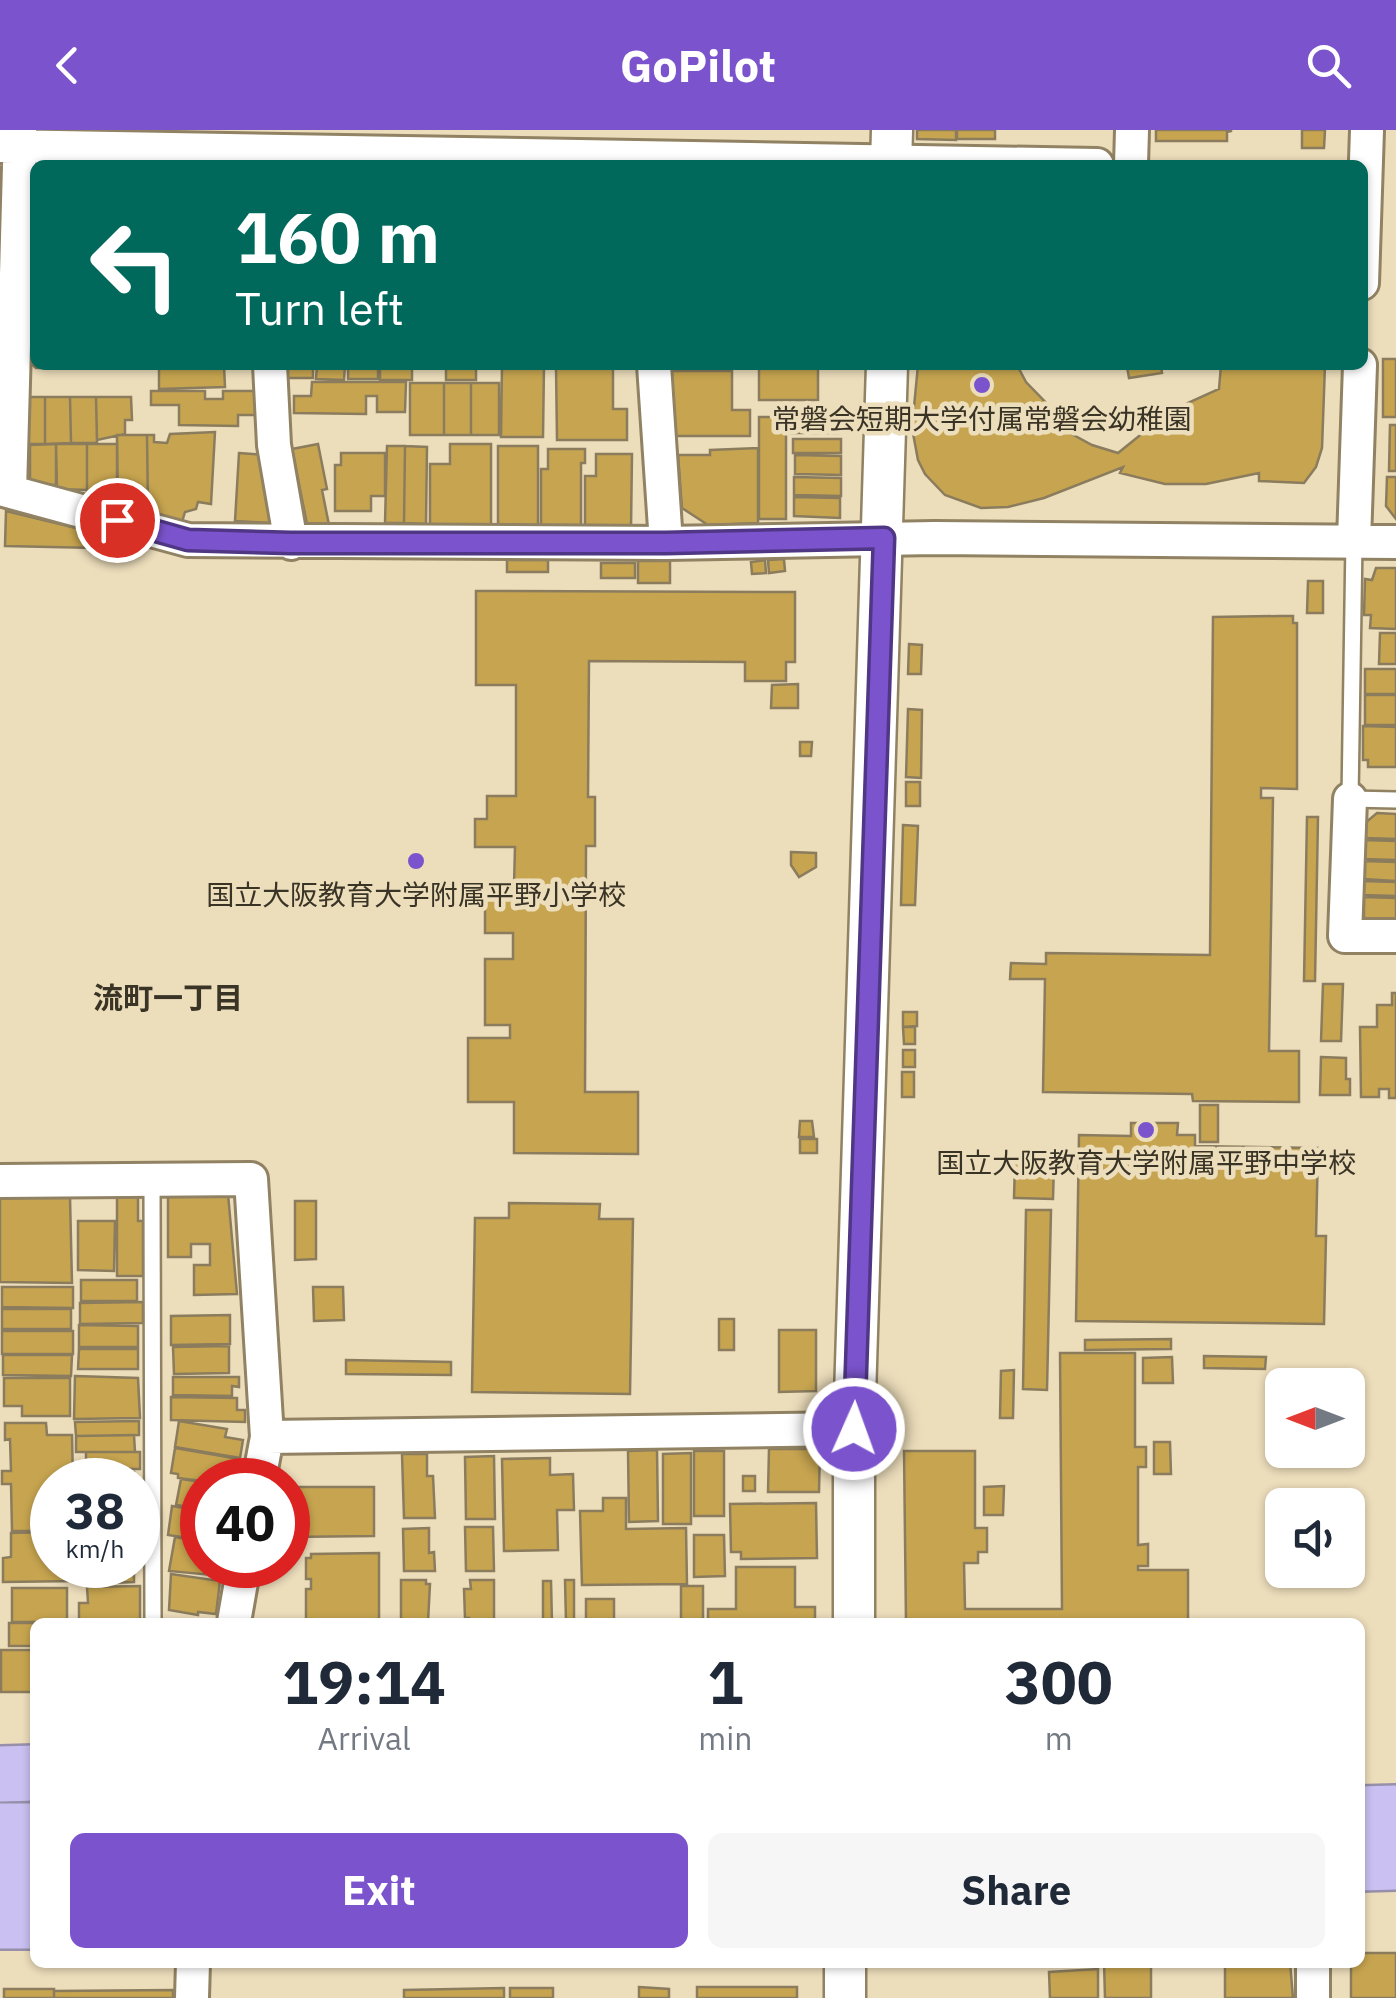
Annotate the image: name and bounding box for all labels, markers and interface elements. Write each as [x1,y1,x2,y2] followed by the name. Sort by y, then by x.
[620,36,776,94] text: GoPilot
[40,38,95,93] icon: back
[1301,38,1356,93] icon: search
[235,191,440,282] text: 160 m
[70,200,200,330] icon: left
[235,279,404,337] text: Turn left
[971,374,993,396] marker: 常磐会短期大学付属常磐会幼稚園
[772,400,1192,437] place label: 常磐会短期大学付属常磐会幼稚園
[75,478,160,563] pin
[90,493,145,548] icon: arrive
[405,850,427,872] marker: 国立大阪教育大学附属平野小学校
[206,876,626,913] place label: 国立大阪教育大学附属平野小学校
[93,978,243,1017] district label: 流町一丁目
[1135,1119,1157,1141] marker: 国立大阪教育大学附属平野中学校
[936,1144,1356,1181] place label: 国立大阪教育大学附属平野中学校
[1265,1368,1365,1468] north arrow
[1265,1368,1365,1588] map controls
[802,1377,906,1481] position arrow
[180,1458,310,1588] speed limit sign: 40
[65,1478,125,1543] text: 38
[1265,1488,1365,1588] button: sound
[66,1532,124,1565] text: km/h
[282,1642,446,1721] text: 19:14
[707,1642,743,1721] text: 1
[1005,1642,1113,1721] text: 300
[318,1717,411,1759] text: Arrival
[698,1717,752,1759] text: min
[1045,1717,1073,1759] text: m
[70,1833,688,1948] button: Exit
[708,1833,1325,1948] button: Share

